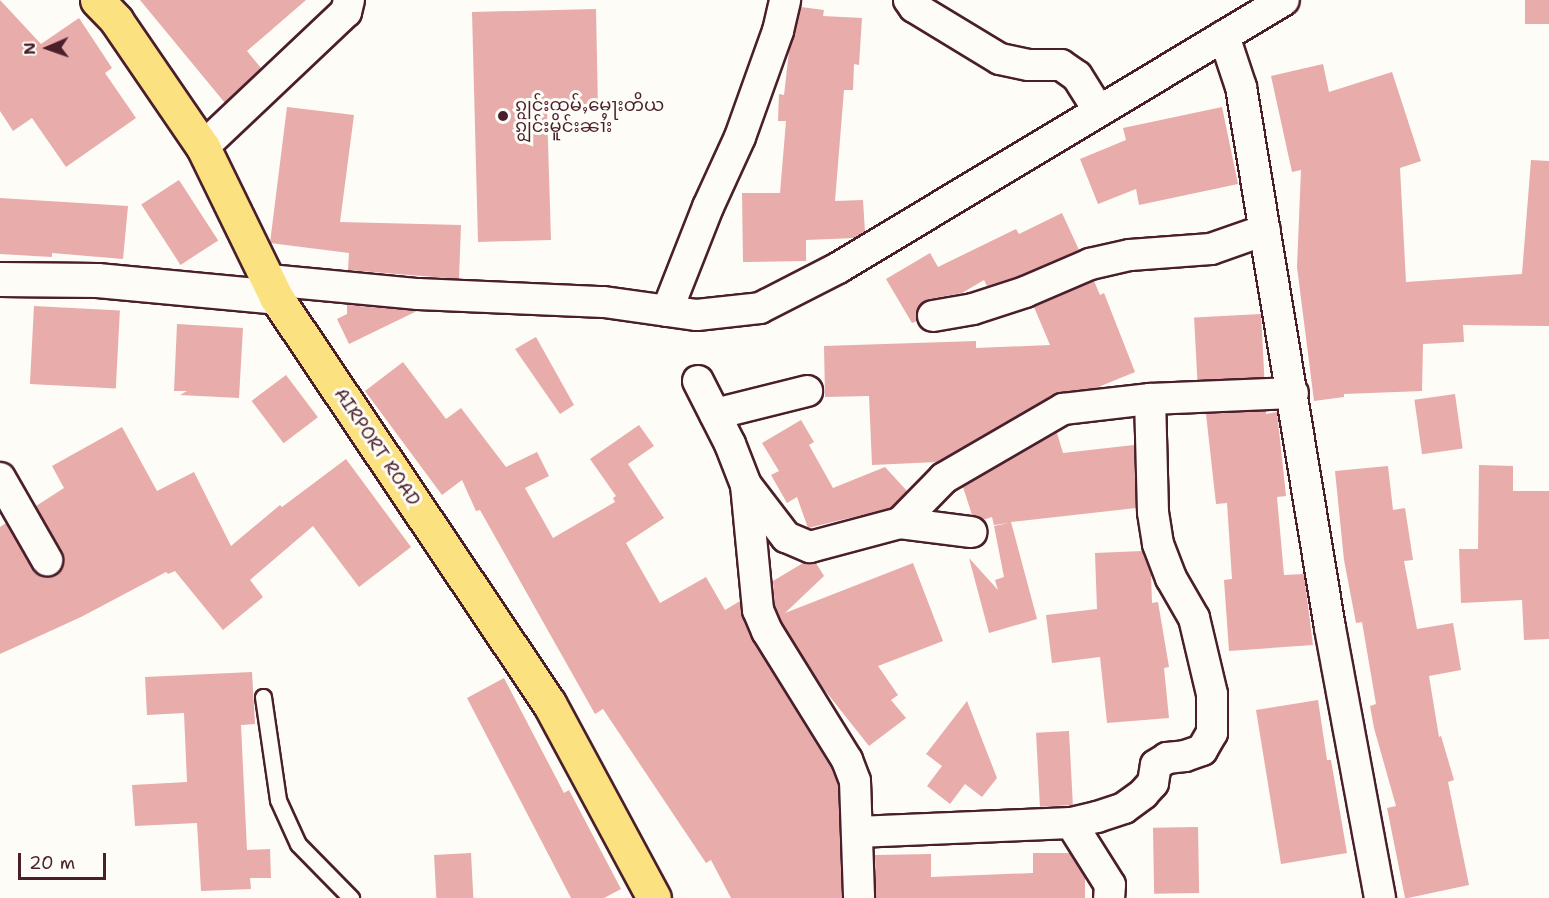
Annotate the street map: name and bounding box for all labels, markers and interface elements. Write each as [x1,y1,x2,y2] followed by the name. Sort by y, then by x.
[18,18,78,78] north arrow
[19,42,40,55] text: N
[515,95,664,138] place label: ၵျွင်းထမ်ႇမေႃးတိယ ၵျွင်းမိူင်းၼၢႆး
[496,109,510,123] marker: ၵျွင်းထမ်ႇမေႃးတိယ ၵျွင်းမိူင်းၼၢႆး
[330,384,424,510] street label: AIRPORT ROAD
[21,841,110,879] scale bar
[29,851,75,875] text: 20 m

